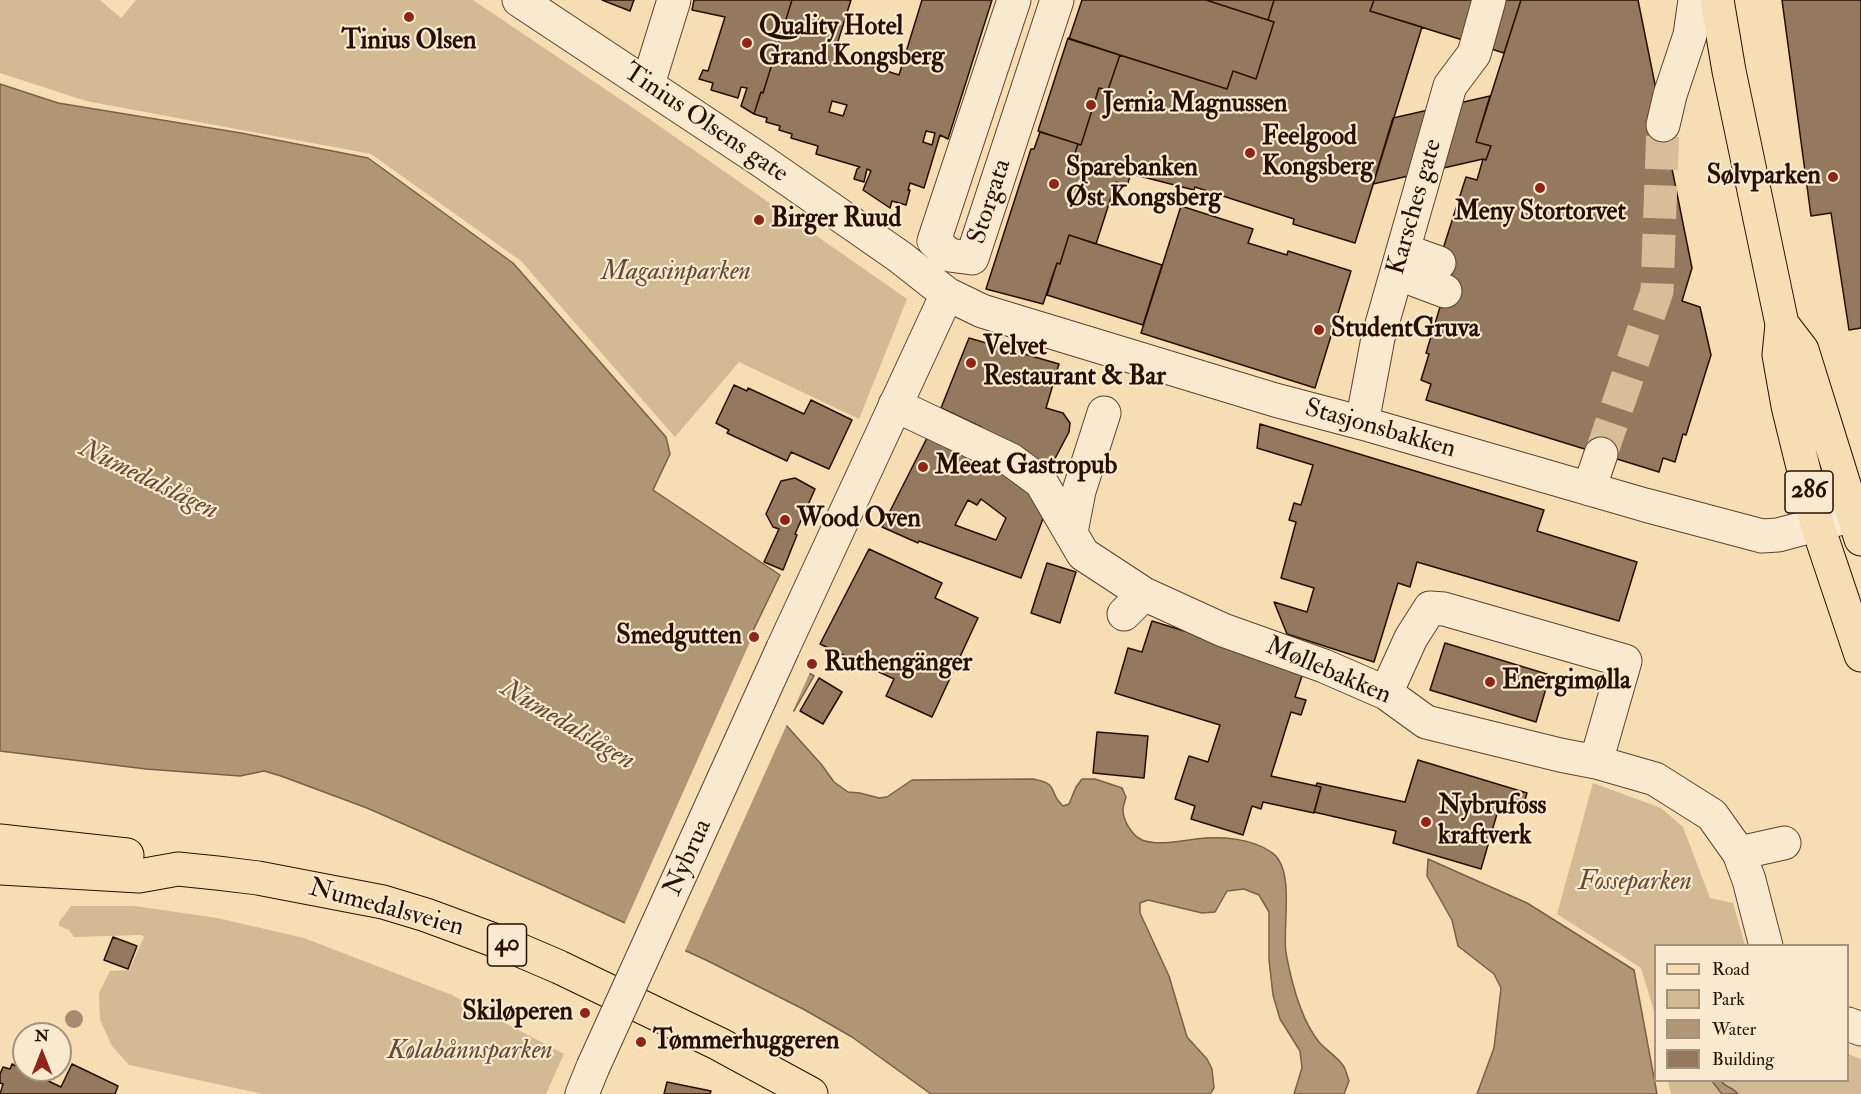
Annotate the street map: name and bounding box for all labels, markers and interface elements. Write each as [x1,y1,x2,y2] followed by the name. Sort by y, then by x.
[402,10,416,24] marker: Tinius Olsen
[759,12,944,74] place label: Quality Hotel Grand Kongsberg
[342,26,476,58] place label: Tinius Olsen
[740,36,754,50] marker: Quality Hotel Grand Kongsberg
[617,57,793,191] street label: Tinius Olsens gate
[1103,89,1287,121] place label: Jernia Magnussen
[1084,98,1098,112] marker: Jernia Magnussen
[1262,122,1373,184] place label: Feelgood Kongsberg
[1382,136,1450,278] street label: Karsches gate
[1243,146,1257,160] marker: Feelgood Kongsberg
[1066,153,1221,214] place label: Sparebanken Øst Kongsberg
[963,156,1019,248] street label: Storgata
[1707,161,1821,193] place label: Sølvparken
[1826,170,1840,184] marker: Sølvparken
[1047,177,1061,191] marker: Sparebanken Øst Kongsberg
[1533,181,1547,195] marker: Meny Stortorvet
[1454,197,1626,229] place label: Meny Stortorvet
[771,204,901,236] place label: Birger Ruud
[752,213,766,227] marker: Birger Ruud
[601,257,751,289] park label: Magasinparken
[1331,314,1479,346] place label: StudentGruva
[1312,323,1326,337] marker: StudentGruva
[983,332,1166,394] place label: Velvet Restaurant & Bar
[964,356,978,370] marker: Velvet Restaurant & Bar
[1301,394,1459,466] street label: Stasjonsbakken
[73,434,223,528] water label: Numedalslågen
[935,451,1117,483] place label: Meeat Gastropub
[916,460,930,474] marker: Meeat Gastropub
[1785,471,1833,513] road number: 286
[797,504,921,536] place label: Wood Oven
[778,513,792,527] marker: Wood Oven
[616,621,742,653] place label: Smedgutten
[747,630,761,644] marker: Smedgutten
[1261,632,1395,712] street label: Møllebakken
[824,648,972,680] place label: Ruthengänger
[805,657,819,671] marker: Ruthengänger
[1502,666,1631,698] place label: Energimølla
[494,673,640,779] water label: Numedalslågen
[1483,675,1497,689] marker: Energimølla
[1438,791,1547,852] place label: Nybrufoss kraftverk
[658,815,720,901] street label: Nybrua
[1419,815,1433,829] marker: Nybrufoss kraftverk
[1578,867,1692,899] park label: Fosseparken
[305,873,467,945] street label: Numedalsveien
[488,924,526,966] road number: 40
[1654,944,1849,1082] legend
[1712,958,1750,981] text: Road
[1712,988,1745,1011] text: Park
[462,997,573,1029] place label: Skiløperen
[578,1006,592,1020] marker: Skiløperen
[1712,1018,1756,1041] text: Water
[12,1022,72,1082] north arrow
[35,1026,49,1046] text: N
[653,1026,839,1058] place label: Tømmerhuggeren
[634,1035,648,1049] marker: Tømmerhuggeren
[387,1036,553,1068] park label: Kølabånnsparken
[1712,1048,1774,1071] text: Building

